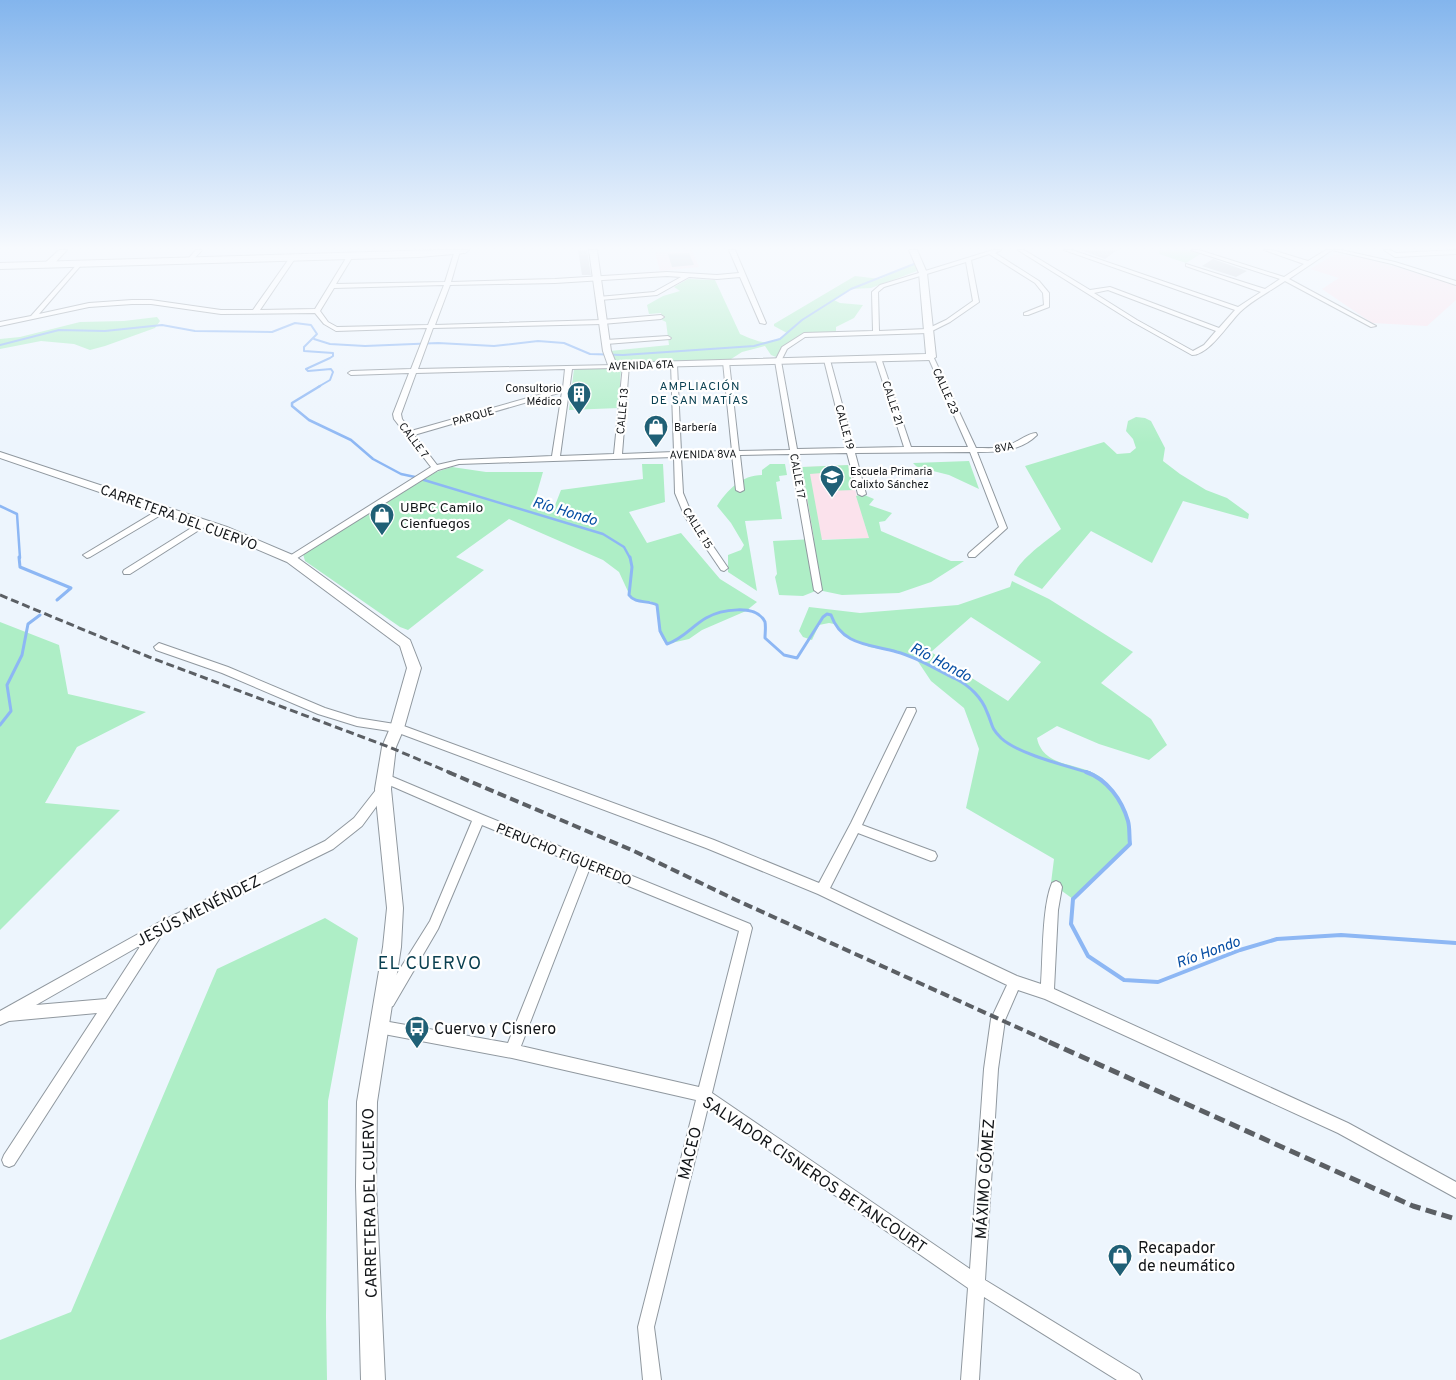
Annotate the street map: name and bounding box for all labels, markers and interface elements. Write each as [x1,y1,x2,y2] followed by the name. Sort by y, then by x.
[608,358,674,374] street label: AVENIDA 6TA
[929,366,961,417] street label: CALLE 23
[651,379,749,409] district label: AMPLIACIÓN DE SAN MATÍAS
[878,379,906,428] street label: CALLE 21
[566,381,592,415] building icon: Consultorio Médico
[505,382,562,409] place label: Consultorio Médico
[614,387,632,435] street label: CALLE 13
[831,403,857,451] street label: CALLE 19
[451,404,496,430] street label: PARQUE
[643,414,669,448] shop icon: Barbería
[395,420,431,461] street label: CALLE 7
[674,421,717,435] place label: Barbería
[993,439,1015,457] street label: 8VA
[669,447,737,463] street label: AVENIDA 8VA
[786,453,808,500] street label: CALLE 17
[819,464,845,498] school or university icon: Escuela Primaria Calixto Sánchez
[850,465,932,492] place label: Escuela Primaria Calixto Sánchez
[97,482,260,555] street label: CARRETERA DEL CUERVO
[530,494,599,531] water label: Río Hondo
[400,500,483,533] place label: UBPC Camilo Cienfuegos
[369,502,395,536] shop icon: UBPC Camilo Cienfuegos
[679,505,716,552] street label: CALLE 15
[906,639,974,687] water label: Río Hondo
[493,820,634,890] street label: PERUCHO FIGUEREDO
[132,870,265,952] street label: JESÚS MENÉNDEZ
[1174,933,1243,974] water label: Río Hondo
[378,953,482,976] district label: EL CUERVO
[404,1015,430,1049] bus stop icon: Cuervo y Cisnero
[434,1020,556,1040] place label: Cuervo y Cisnero
[698,1093,930,1258] street label: SALVADOR CISNEROS BETANCOURT
[359,1108,383,1298] street label: CARRETERA DEL CUERVO
[970,1118,1000,1240] street label: MÁXIMO GÓMEZ
[675,1125,707,1182] street label: MACEO
[1138,1239,1235,1277] place label: Recapador de neumático
[1107,1243,1133,1277] shop icon: Recapador de neumático

